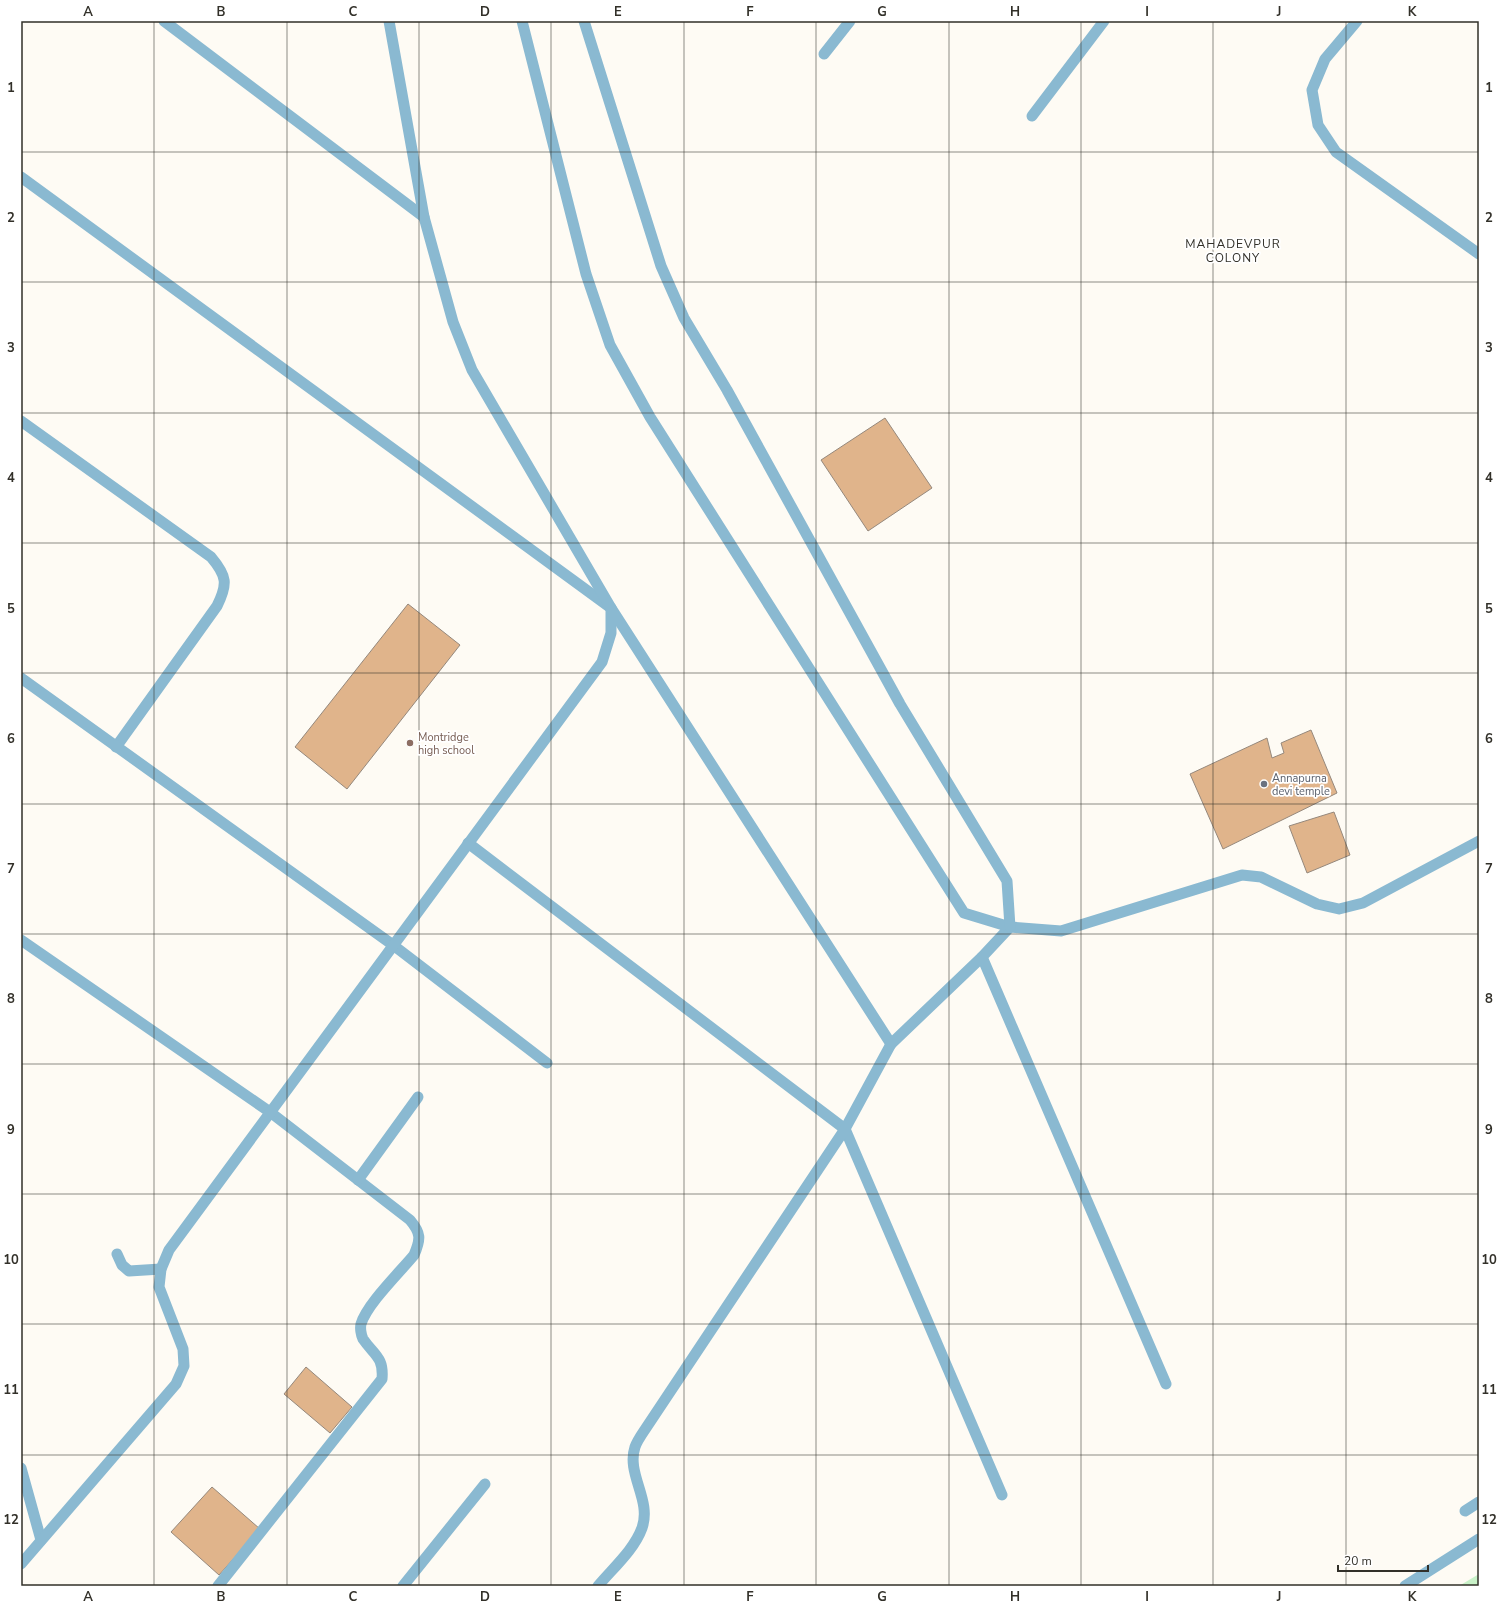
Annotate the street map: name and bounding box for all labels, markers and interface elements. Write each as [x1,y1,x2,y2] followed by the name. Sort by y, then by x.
[83,3,93,21] text: A
[217,3,226,21] text: B
[349,3,358,21] text: C
[480,3,490,21] text: D
[614,3,622,21] text: E
[746,3,754,21] text: F
[877,3,887,21] text: G
[1010,3,1020,21] text: H
[1145,3,1149,21] text: I
[1276,3,1281,21] text: J
[1408,3,1417,21] text: K
[7,79,15,97] text: 1
[1485,79,1493,97] text: 1
[7,209,15,227] text: 2
[1485,209,1493,227] text: 2
[1185,236,1281,266] district label: MAHADEVPUR COLONY
[7,339,15,357] text: 3
[1485,339,1493,357] text: 3
[7,469,15,487] text: 4
[1485,469,1493,487] text: 4
[7,600,15,618] text: 5
[1485,600,1493,618] text: 5
[7,730,15,748] text: 6
[418,730,475,758] place label: Montridge high school
[1485,730,1493,748] text: 6
[405,738,415,748] marker: Montridge high school
[1272,771,1330,799] place label: Annapurna devi temple
[1259,779,1269,789] marker: Annapurna devi temple
[7,860,15,878] text: 7
[1485,860,1493,878] text: 7
[7,990,15,1008] text: 8
[1485,990,1493,1008] text: 8
[7,1121,15,1139] text: 9
[1485,1121,1493,1139] text: 9
[3,1251,19,1269] text: 10
[1481,1251,1497,1269] text: 10
[3,1381,19,1399] text: 11
[1481,1381,1497,1399] text: 11
[3,1511,19,1529] text: 12
[1481,1511,1497,1529] text: 12
[1338,1547,1428,1573] scale bar
[1344,1553,1372,1569] text: 20 m
[83,1588,93,1606] text: A
[217,1588,226,1606] text: B
[349,1588,358,1606] text: C
[480,1588,490,1606] text: D
[614,1588,622,1606] text: E
[746,1588,754,1606] text: F
[877,1588,887,1606] text: G
[1010,1588,1020,1606] text: H
[1145,1588,1149,1606] text: I
[1276,1588,1281,1606] text: J
[1408,1588,1417,1606] text: K

